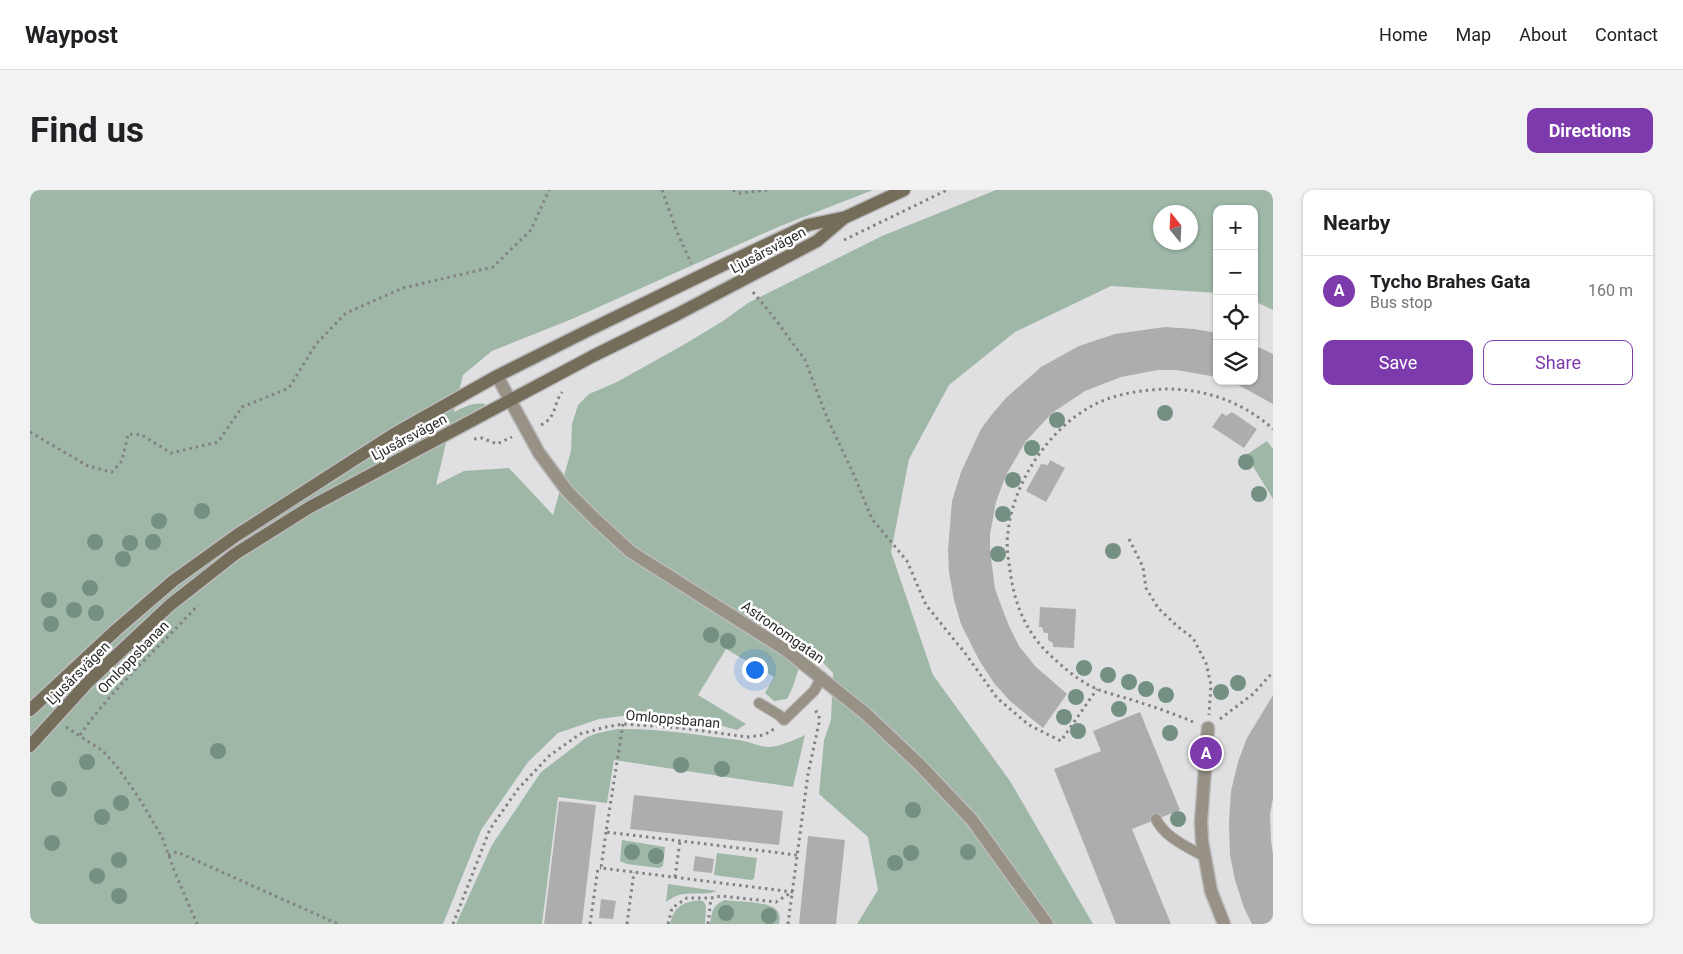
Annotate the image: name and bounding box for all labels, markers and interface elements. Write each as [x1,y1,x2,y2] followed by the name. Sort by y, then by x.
[25,21,118,49] text: Waypost
[1379,24,1428,45] text: Home
[1456,24,1491,45] text: Map
[1519,24,1567,45] text: About
[1595,24,1658,45] text: Contact
[1527,108,1653,153] button: Directions
[30,110,144,151] text: Find us
[1153,205,1198,250] north arrow
[1213,205,1258,385] map controls
[1213,205,1258,250] button: +
[1323,211,1390,235] text: Nearby
[728,224,808,276] street label: Ljusårsvägen
[1213,250,1258,295] button: −
[1370,270,1531,293] text: Tycho Brahes Gata
[1334,281,1344,300] text: A
[1588,281,1633,300] text: 160 m
[1370,293,1432,312] text: Bus stop
[1213,295,1258,340] button: locate
[1213,340,1258,385] button: layers
[1323,340,1473,385] button: Save
[1483,340,1633,385] button: Share
[369,411,449,463] street label: Ljusårsvägen
[739,598,827,666] street label: Astronomgatan
[94,617,172,697] street label: Omloppsbanan
[43,638,113,708] street label: Ljusårsvägen
[742,657,768,683] your location
[625,707,721,731] street label: Omloppsbanan
[1190,734,1222,772] pin: A

